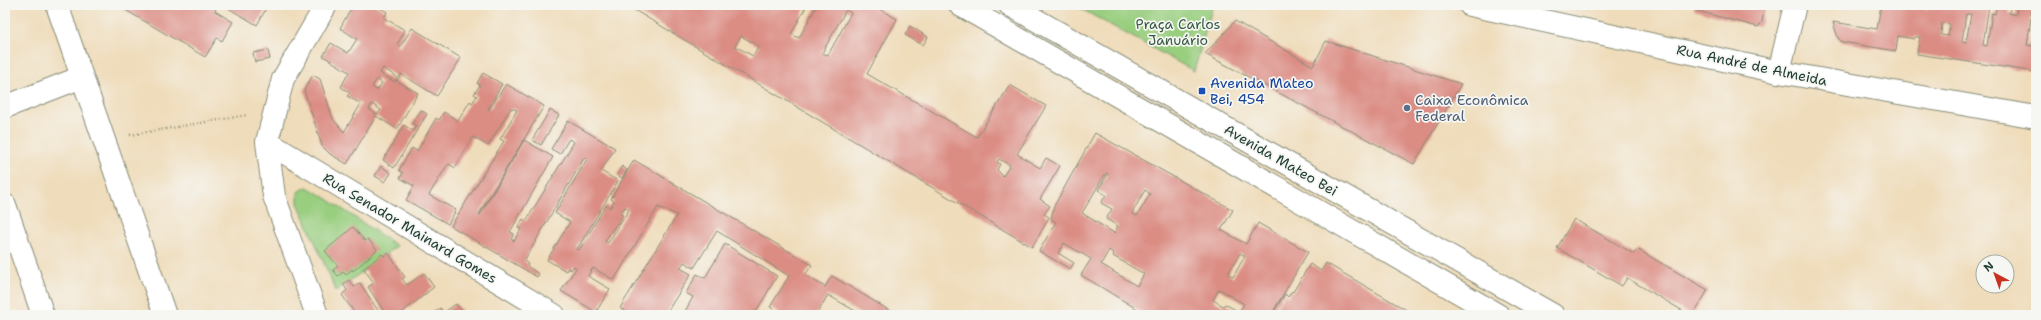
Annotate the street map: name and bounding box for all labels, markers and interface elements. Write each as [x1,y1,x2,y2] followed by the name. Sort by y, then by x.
[1136,15,1221,49] park label: Praça Carlos Januário
[1675,40,1829,90] street label: Rua André de Almeida
[1210,74,1314,108] place label: Avenida Mateo Bei, 454
[1197,86,1207,96] marker: Avenida Mateo Bei, 454
[1415,91,1529,125] place label: Caixa Econômica Federal
[1402,103,1412,113] marker: Caixa Econômica Federal
[1221,120,1341,200] street label: Avenida Mateo Bei
[320,169,500,287] street label: Rua Senador Mainard Gomes
[1975,254,2015,294] north arrow
[1981,258,1997,275] text: N

